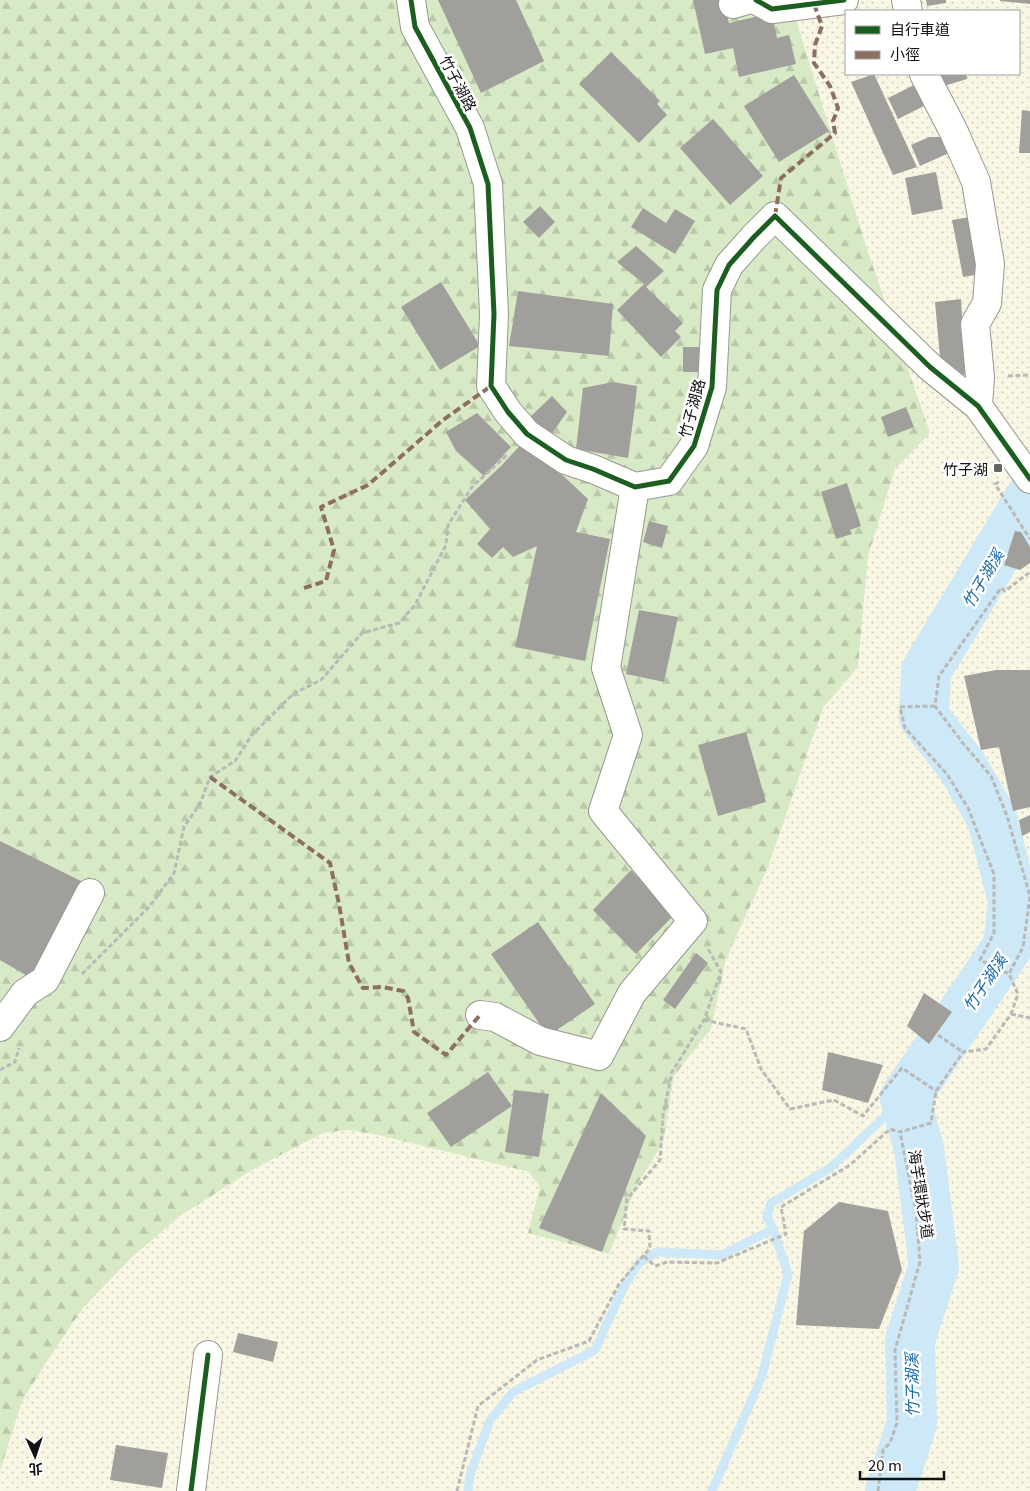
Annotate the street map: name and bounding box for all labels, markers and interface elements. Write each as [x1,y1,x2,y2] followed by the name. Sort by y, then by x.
[845,10,1020,75] legend
[890,18,950,39] text: 自行車道
[890,43,920,64] text: 小徑
[436,52,482,114] street label: 竹子湖路
[673,376,709,440] street label: 竹子湖路
[943,458,988,479] place label: 竹子湖
[992,462,1004,474] marker: 竹子湖
[955,543,1010,612] water label: 竹子湖溪
[956,947,1013,1015] water label: 竹子湖溪
[905,1148,939,1240] street label: 海芋環狀步道
[898,1351,924,1417] water label: 竹子湖溪
[10,1431,60,1481] north arrow
[860,1448,944,1480] scale bar
[868,1454,902,1475] text: 20 m
[28,1460,43,1480] text: 北

